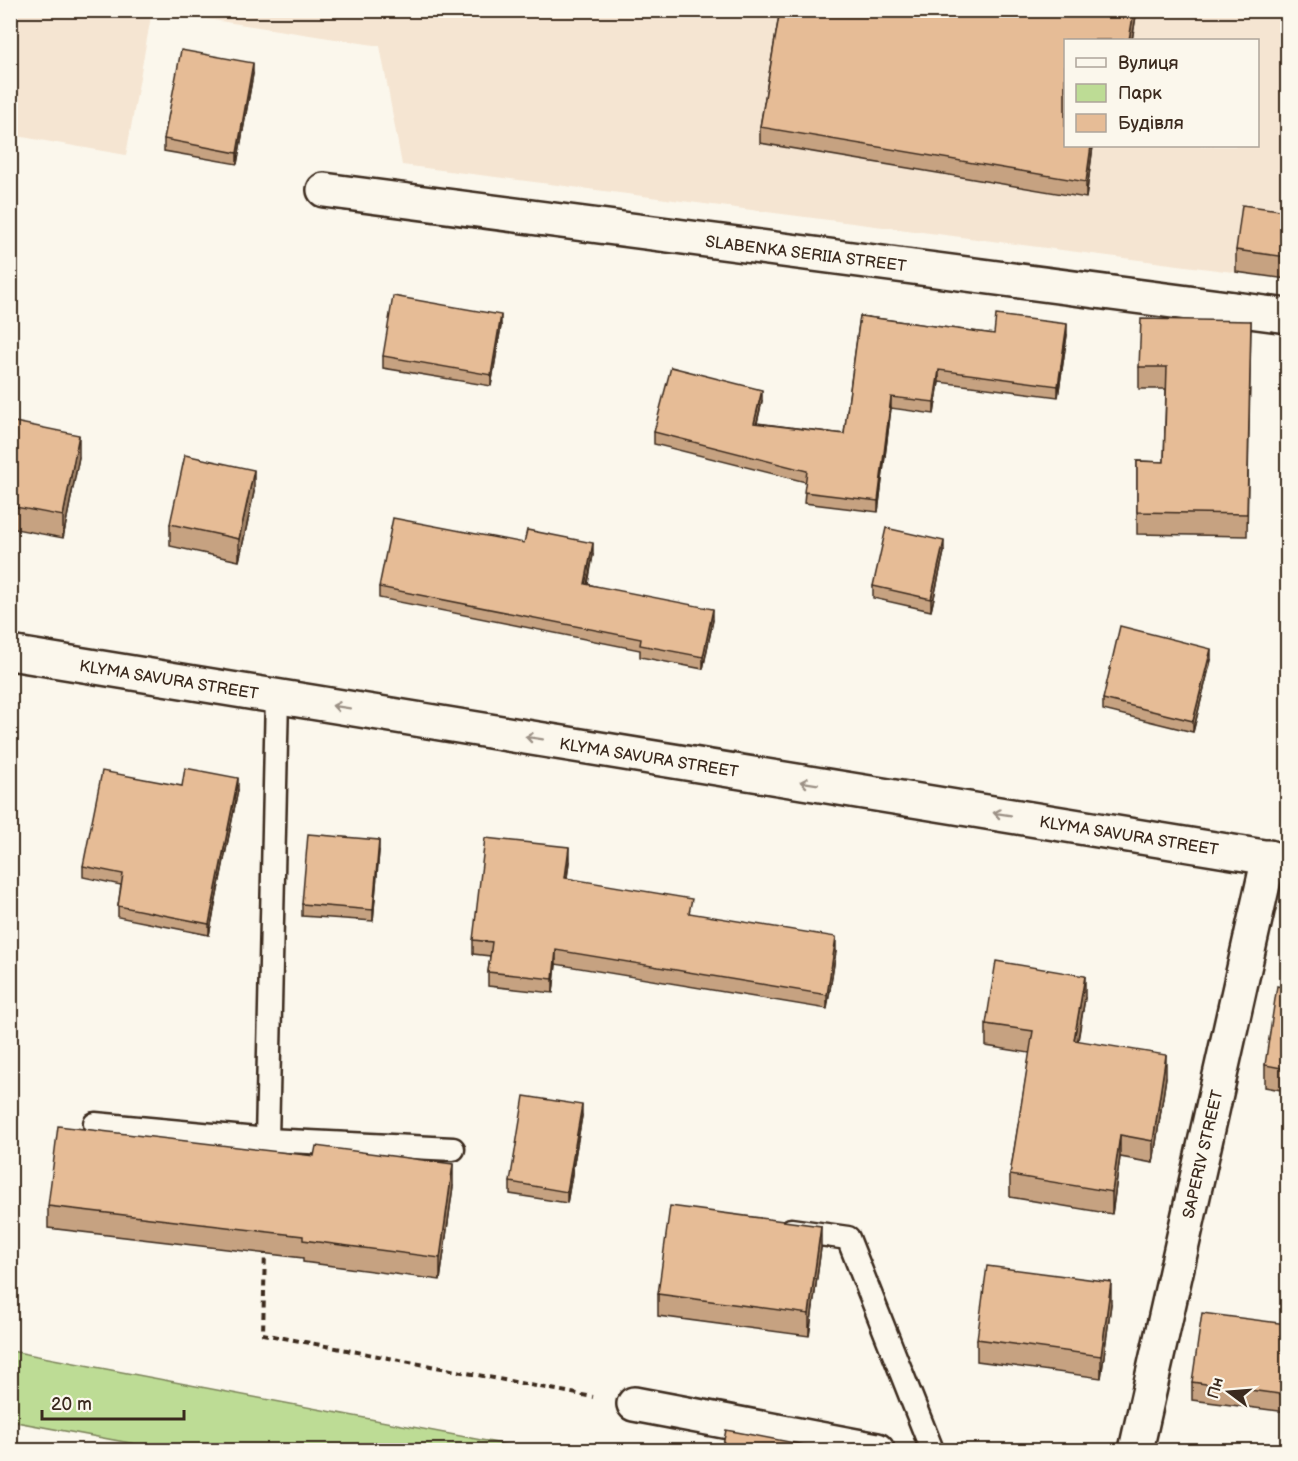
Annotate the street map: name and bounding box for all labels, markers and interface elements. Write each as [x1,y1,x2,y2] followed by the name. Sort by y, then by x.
[1064,39,1259,147] legend
[1118,53,1179,74] text: Вулиця
[1118,83,1162,104] text: Парк
[1118,113,1184,134] text: Будівля
[704,233,908,276] street label: SLABENKA SERIIA STREET
[78,657,260,704] street label: KLYMA SAVURA STREET
[332,702,352,713] one-way arrow
[524,733,544,744] one-way arrow
[558,735,740,782] street label: KLYMA SAVURA STREET
[800,777,820,788] one-way arrow
[992,808,1012,819] one-way arrow
[1038,813,1220,860] street label: KLYMA SAVURA STREET
[1179,1088,1228,1220] street label: SAPERIV STREET
[1199,1362,1259,1422] north arrow
[1204,1375,1228,1401] text: Пн
[42,1383,184,1421] scale bar
[51,1394,92,1415] text: 20 m

